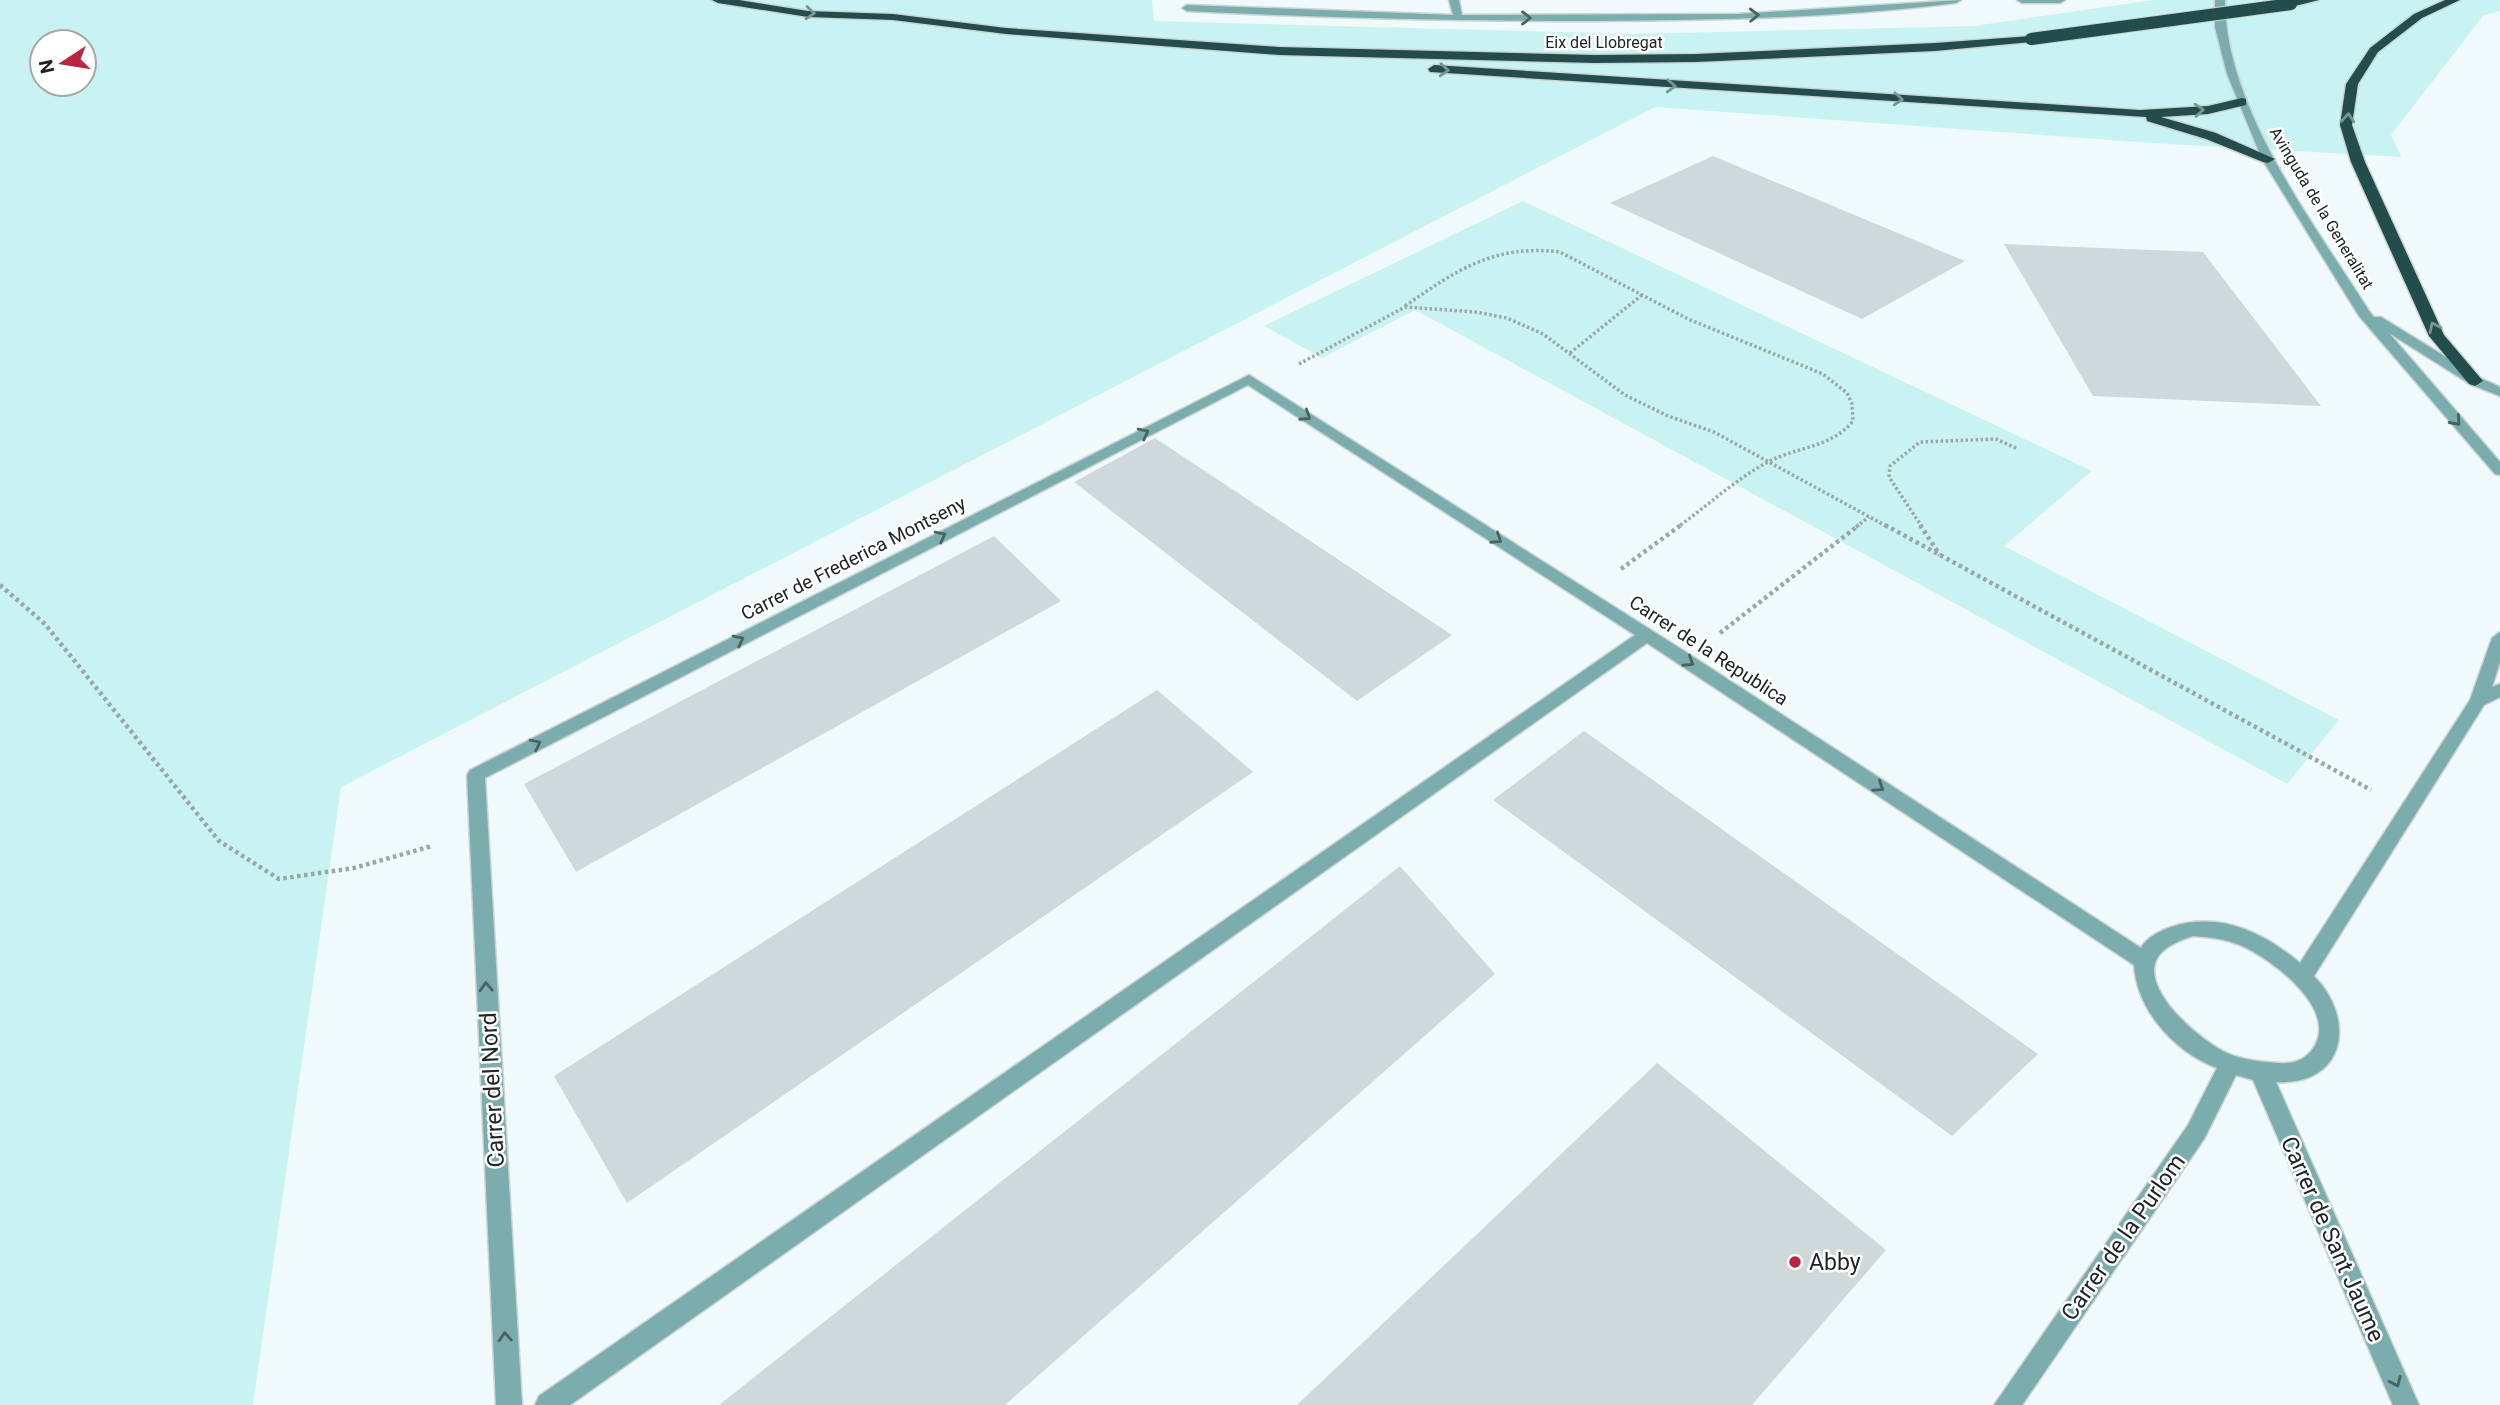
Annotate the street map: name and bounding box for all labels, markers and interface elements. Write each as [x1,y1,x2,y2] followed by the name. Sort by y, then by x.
[804,5,815,20] one-way arrow
[1748,8,1759,23] one-way arrow
[1521,10,1532,26] one-way arrow
[28,28,98,98] north arrow
[1545,33,1663,52] street label: Eix del Llobregat
[34,57,60,75] text: N
[1439,62,1450,77] one-way arrow
[1666,78,1677,93] one-way arrow
[1893,91,1904,106] one-way arrow
[2194,103,2205,118] one-way arrow
[2340,112,2355,123] one-way arrow
[2266,124,2377,293] street label: Avinguda de la Generalitat
[2428,322,2442,334] one-way arrow
[1298,408,1311,421] one-way arrow
[2447,413,2460,426] one-way arrow
[1137,427,1149,441] one-way arrow
[737,492,969,625] street label: Carrer de Frederica Montseny
[934,531,946,545] one-way arrow
[1490,531,1503,544] one-way arrow
[1625,590,1793,710] street label: Carrer de la Republica
[732,635,744,649] one-way arrow
[1681,653,1694,666] one-way arrow
[529,739,541,752] one-way arrow
[1871,778,1884,791] one-way arrow
[479,982,494,993] one-way arrow
[475,1012,510,1168] street label: Carrer del Nord
[2275,1132,2390,1346] street label: Carrer de Sant Jaume
[2056,1149,2191,1326] street label: Carrer de la Purlom
[1809,1249,1861,1276] place label: Abby
[1787,1254,1803,1270] marker: Abby
[498,1331,513,1342] one-way arrow
[2388,1375,2402,1387] one-way arrow

